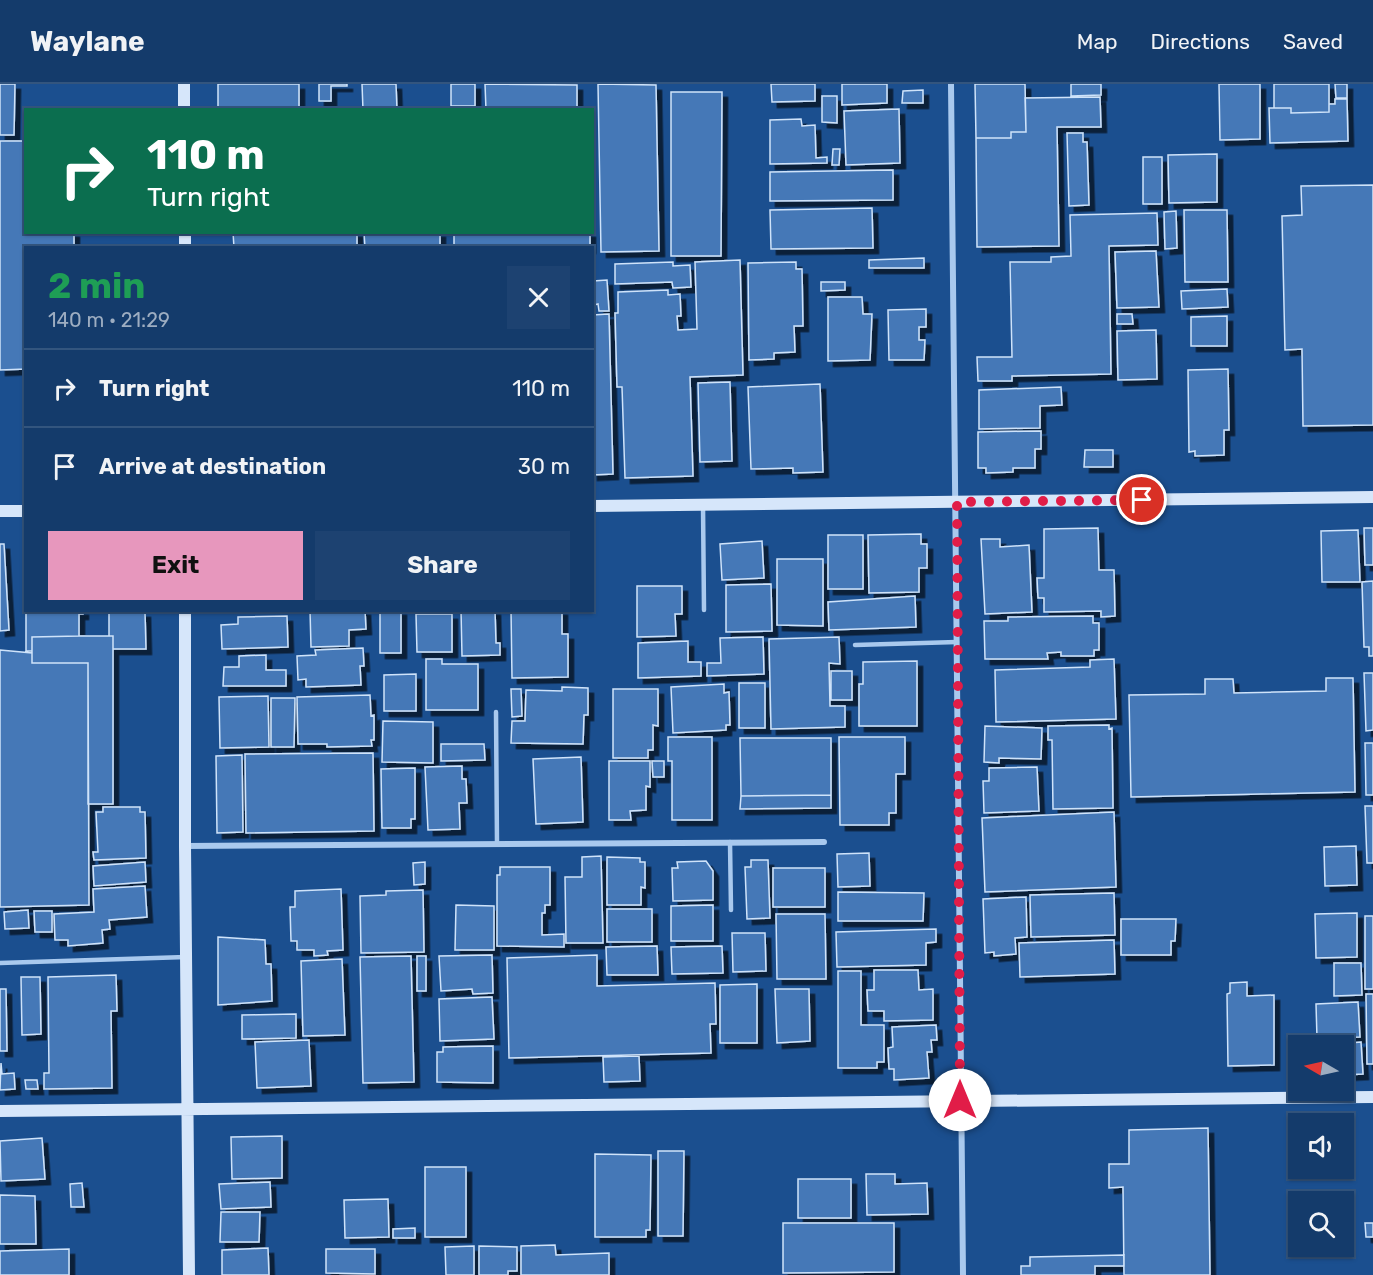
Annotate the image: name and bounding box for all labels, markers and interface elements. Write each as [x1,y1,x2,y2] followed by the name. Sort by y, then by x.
[30,25,145,58] text: Waylane
[1077,29,1118,54] text: Map
[1151,29,1250,54] text: Directions
[1283,29,1343,54] text: Saved
[147,130,265,180] text: 110 m
[48,132,126,210] icon: right
[147,181,270,213] text: Turn right
[48,264,146,307] text: 2 min
[507,266,570,329] button: close
[48,308,170,332] text: 140 m · 21:29
[48,372,81,405] icon: right
[99,375,209,402] text: Turn right
[512,375,570,402] text: 110 m
[48,450,81,483] icon: arrive
[99,453,326,480] text: Arrive at destination
[518,453,570,480] text: 30 m
[1116,474,1167,525] pin
[1125,483,1158,516] icon: arrive
[48,531,303,600] button: Exit
[315,531,570,600] button: Share
[1288,1035,1354,1101] north arrow
[1288,1035,1354,1257] map controls
[928,1068,992,1132] position arrow
[1288,1113,1354,1179] button: sound
[1288,1191,1354,1257] button: search

